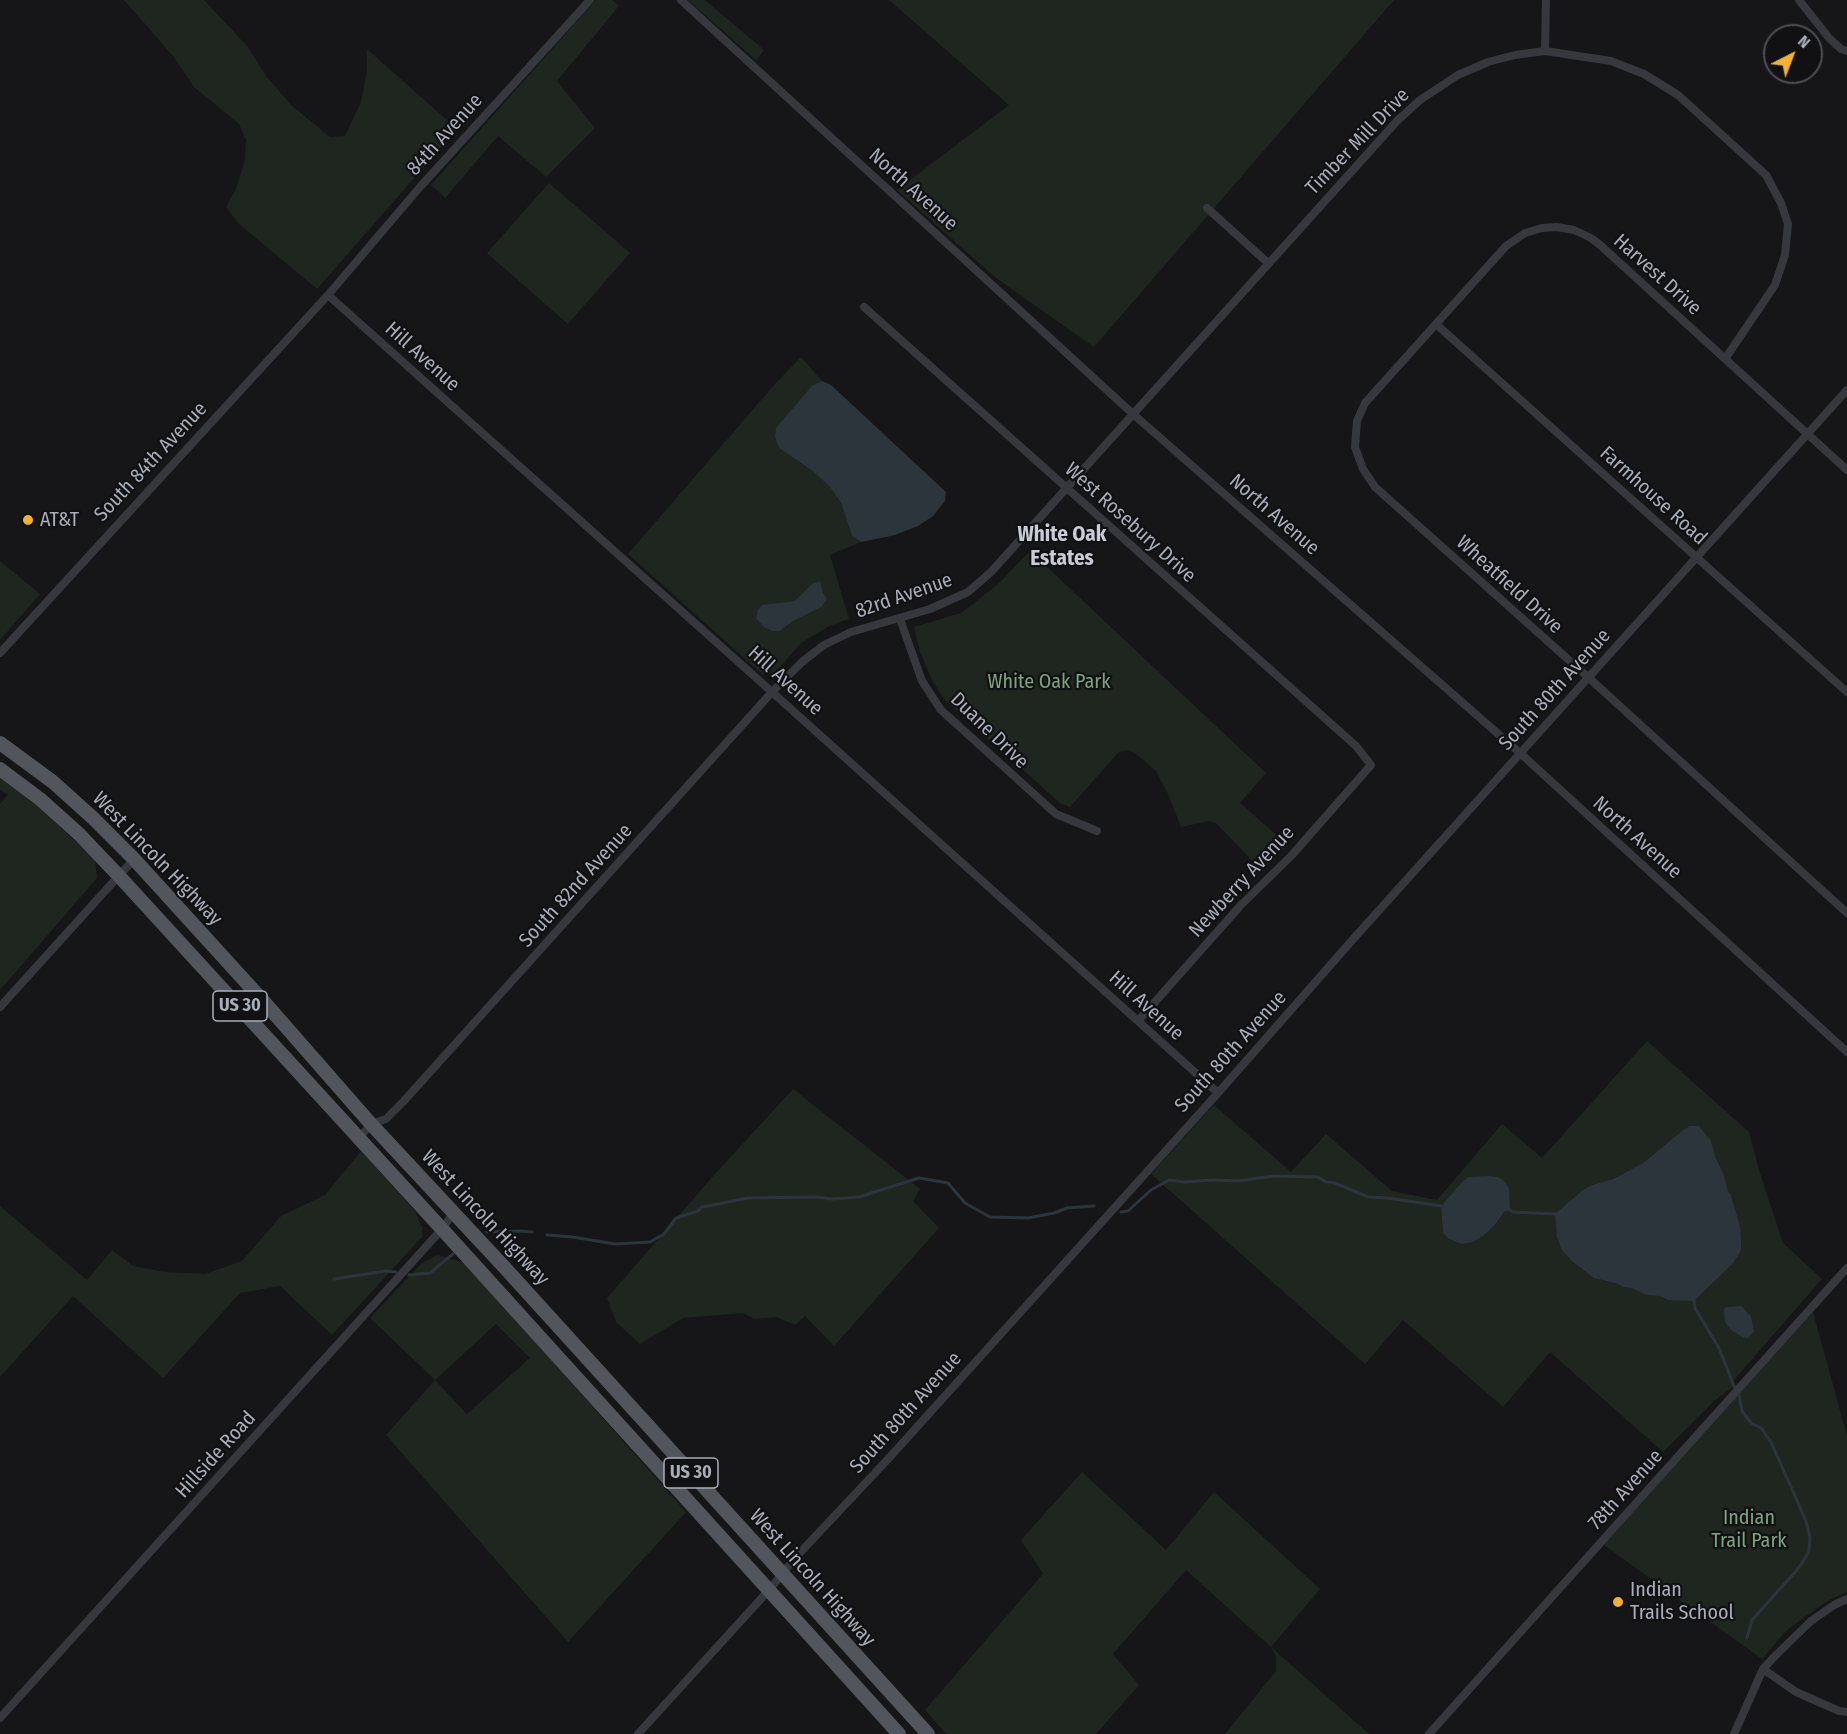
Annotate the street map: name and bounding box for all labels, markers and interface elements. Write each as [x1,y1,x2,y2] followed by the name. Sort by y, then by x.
[1763,24,1823,84] north arrow
[1794,31,1814,52] text: N
[1301,84,1415,200] street label: Timber Mill Drive
[402,89,488,181] street label: 84th Avenue
[864,144,962,236] street label: North Avenue
[1608,229,1706,321] street label: Harvest Drive
[380,317,464,397] street label: Hill Avenue
[90,397,212,527] street label: South 84th Avenue
[1595,442,1711,550] street label: Farmhouse Road
[1060,458,1200,588] street label: West Rosebury Drive
[1224,469,1324,561] street label: North Avenue
[40,508,79,532] place label: AT&T
[21,513,35,527] marker: AT&T
[1018,522,1106,572] district label: White Oak Estates
[1451,531,1567,639] street label: Wheatfield Drive
[853,568,955,624] street label: 82rd Avenue
[1494,624,1616,756] street label: South 80th Avenue
[743,641,827,721] street label: Hill Avenue
[987,670,1111,694] park label: White Oak Park
[945,688,1033,774] street label: Duane Drive
[87,787,227,931] street label: West Lincoln Highway
[1588,792,1686,884] street label: North Avenue
[514,819,638,953] street label: South 82nd Avenue
[1184,821,1300,943] street label: Newberry Avenue
[1104,966,1188,1046] street label: Hill Avenue
[1170,986,1292,1118] street label: South 80th Avenue
[213,991,267,1021] road number: US 30
[416,1145,554,1291] street label: West Lincoln Highway
[845,1347,967,1479] street label: South 80th Avenue
[171,1407,261,1503] street label: Hillside Road
[1584,1445,1668,1535] street label: 78th Avenue
[664,1458,718,1488] road number: US 30
[744,1504,880,1652] street label: West Lincoln Highway
[1711,1506,1787,1553] park label: Indian Trail Park
[1630,1578,1734,1625] place label: Indian Trails School
[1611,1595,1625,1609] marker: Indian Trails School

